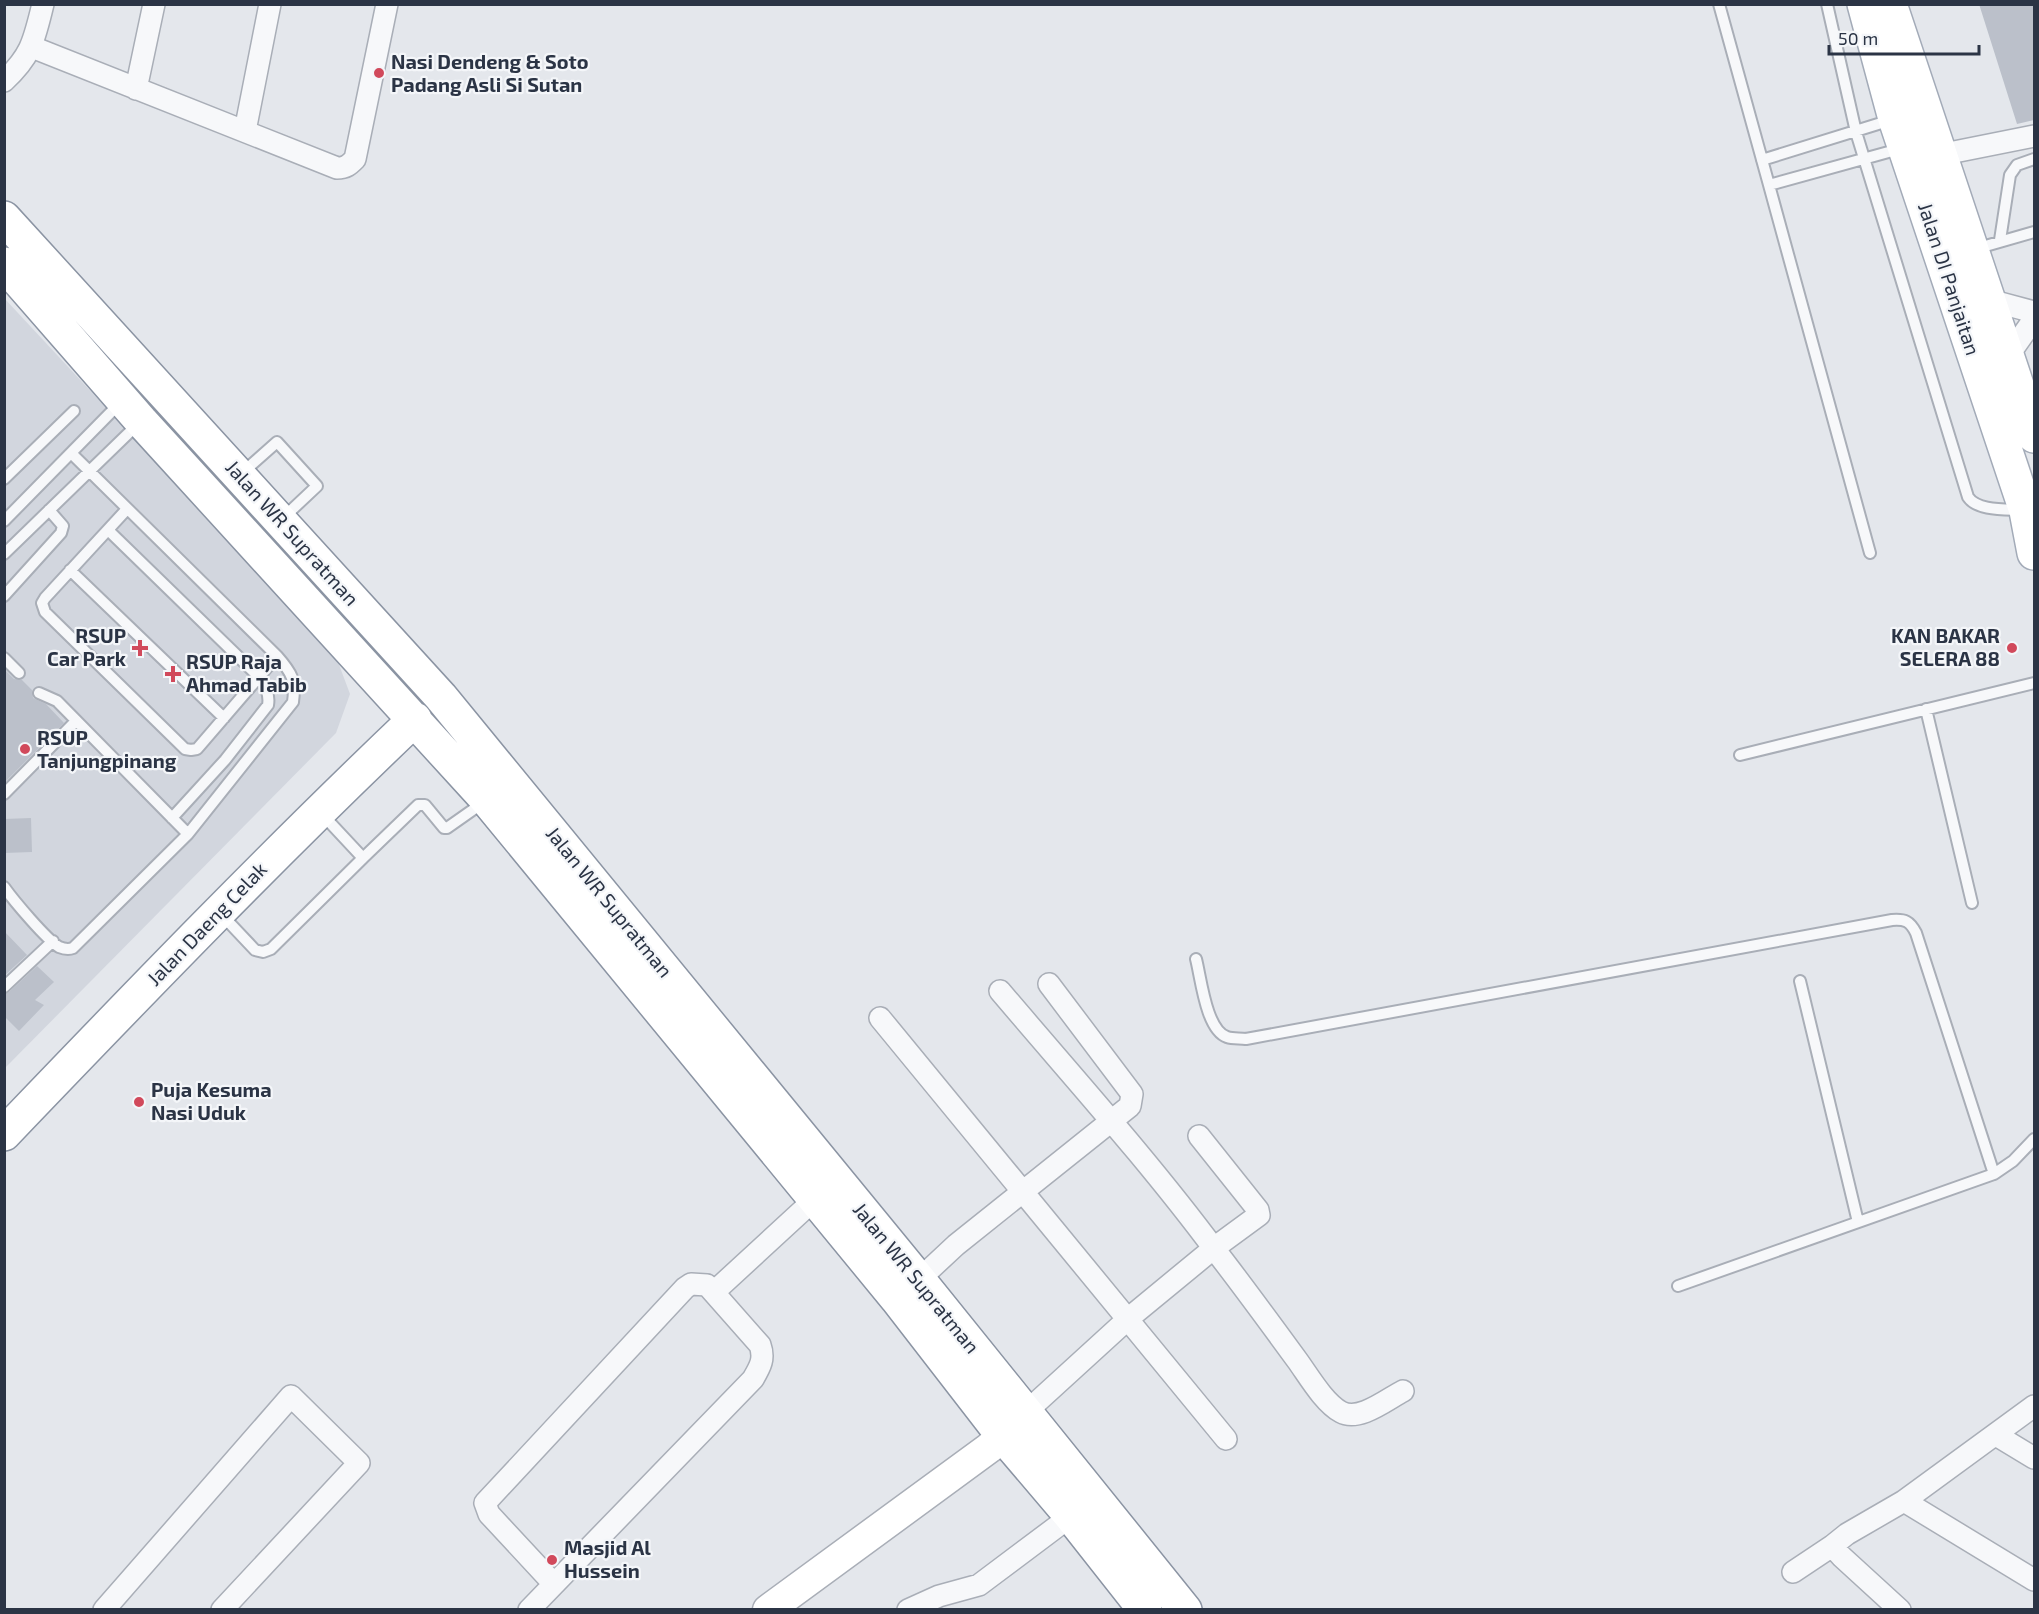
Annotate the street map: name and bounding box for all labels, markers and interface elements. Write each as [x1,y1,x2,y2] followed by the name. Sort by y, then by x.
[1829,18,1979,56] scale bar
[1838,27,1878,49] text: 50 m
[391,49,589,96] place label: Nasi Dendeng & Soto Padang Asli Si Sutan
[372,66,386,80] marker: Nasi Dendeng & Soto Padang Asli Si Sutan
[1914,199,1986,358] street label: Jalan DI Panjaitan
[221,455,364,610] street label: Jalan WR Supratman
[47,623,127,670] place label: RSUP Car Park
[1891,623,2000,670] place label: KAN BAKAR SELERA 88
[131,639,149,657] marker: RSUP Car Park
[2005,641,2019,655] marker: KAN BAKAR SELERA 88
[186,649,307,696] place label: RSUP Raja Ahmad Tabib
[164,665,182,683] marker: RSUP Raja Ahmad Tabib
[37,725,177,772] place label: RSUP Tanjungpinang
[18,742,32,756] marker: RSUP Tanjungpinang
[542,821,678,982] street label: Jalan WR Supratman
[141,857,271,990] street label: Jalan Daeng Celak
[151,1077,272,1124] place label: Puja Kesuma Nasi Uduk
[132,1095,146,1109] marker: Puja Kesuma Nasi Uduk
[849,1197,985,1358] street label: Jalan WR Supratman
[564,1535,651,1582] place label: Masjid Al Hussein
[545,1553,559,1567] marker: Masjid Al Hussein

